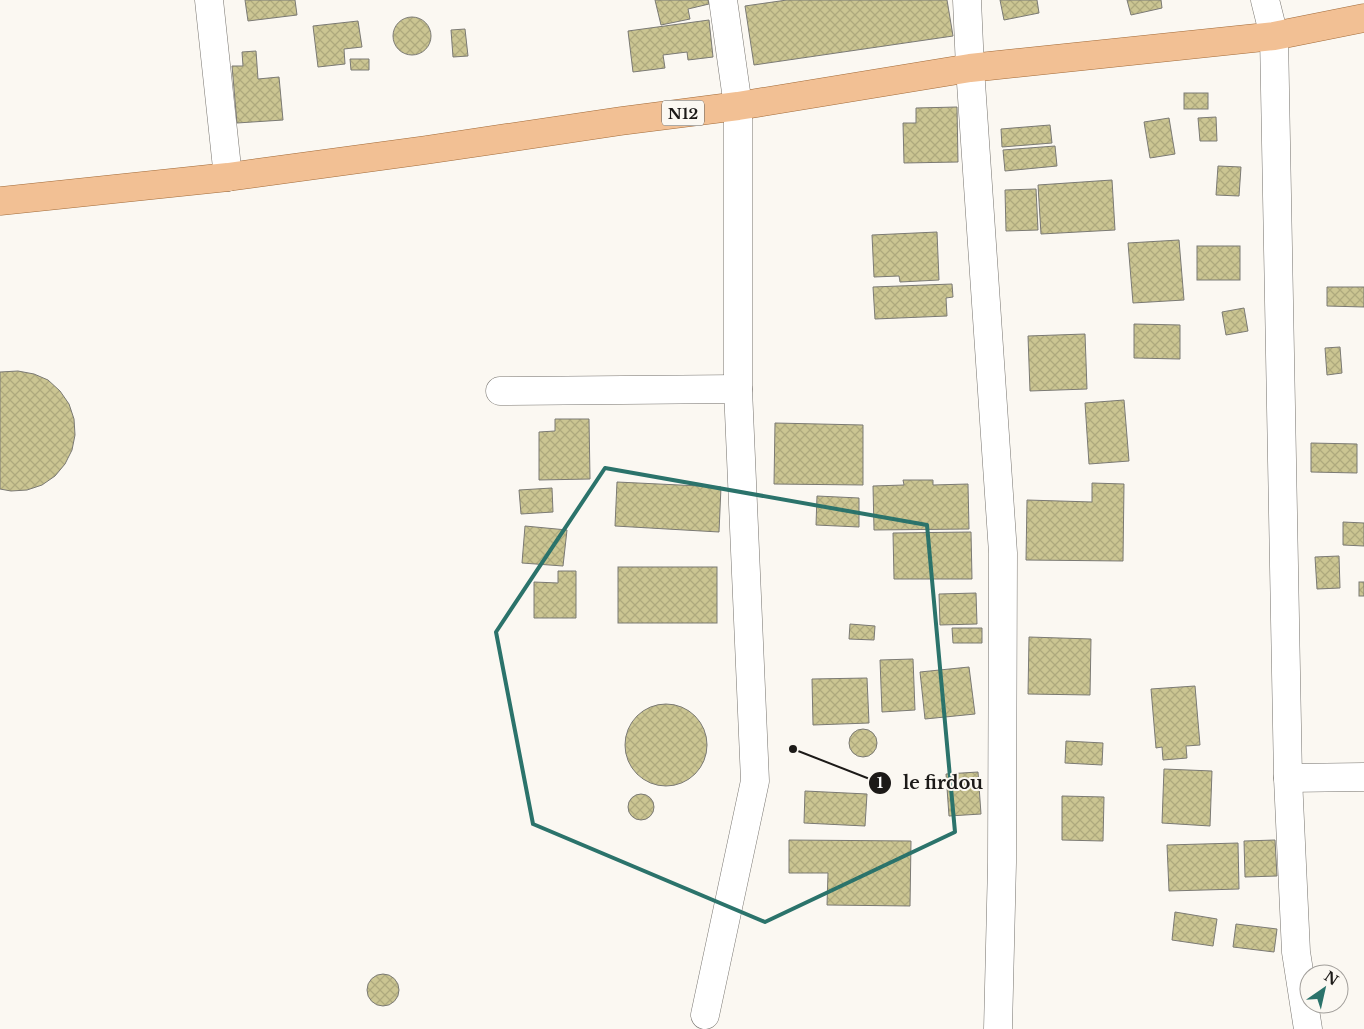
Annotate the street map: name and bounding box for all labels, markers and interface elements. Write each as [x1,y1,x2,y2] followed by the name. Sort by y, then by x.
[662,100,704,126] road number: N12
[867,766,993,799] callout: le firdou
[903,772,983,794] text: le firdou
[877,773,884,792] text: 1
[1299,964,1349,1014] north arrow
[1321,967,1342,989] text: N

